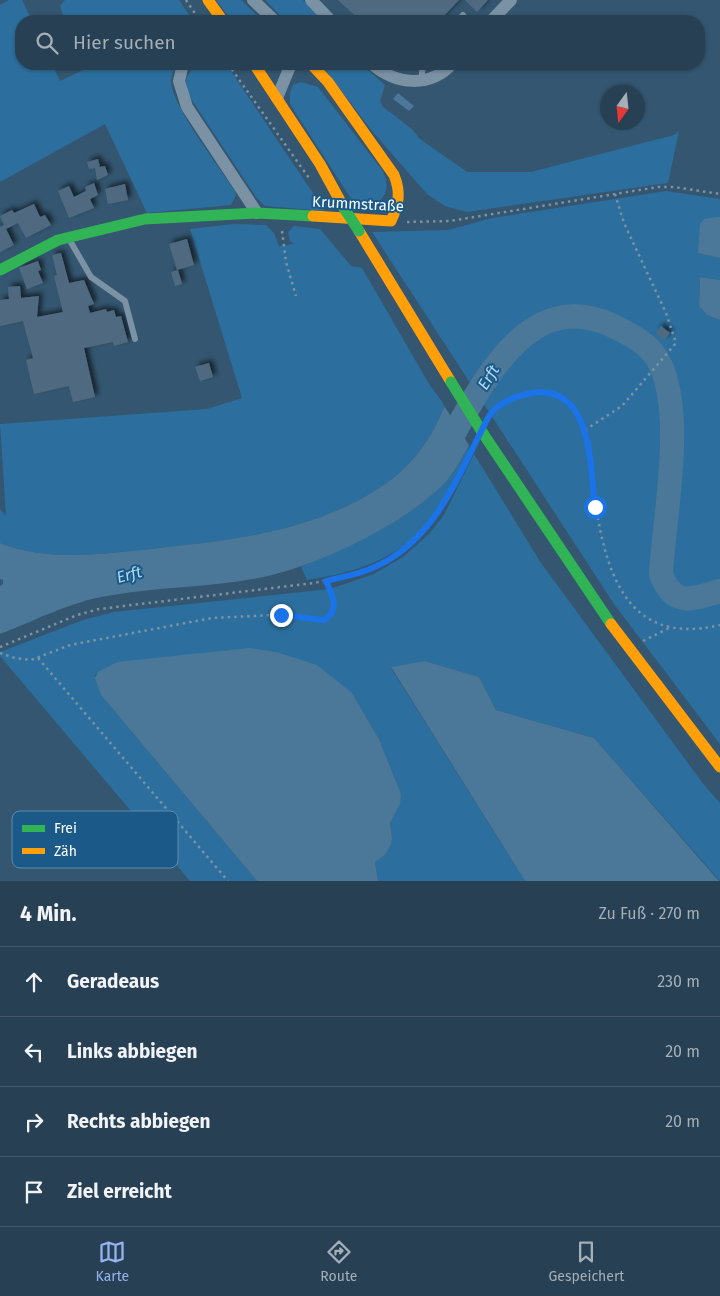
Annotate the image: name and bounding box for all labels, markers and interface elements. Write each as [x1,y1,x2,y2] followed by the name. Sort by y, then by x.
[15,15,705,70] search box
[33,29,61,57] icon: search
[73,31,176,54] text: Hier suchen
[600,85,645,130] north arrow
[312,193,404,215] street label: Krummstraße
[474,361,503,393] water label: Erft
[584,496,607,519] route start
[114,562,144,587] water label: Erft
[270,604,293,627] route end
[12,811,178,868] legend
[54,820,77,837] text: Frei
[54,843,77,860] text: Zäh
[20,901,76,927] text: 4 Min.
[598,904,700,923] text: Zu Fuß · 270 m
[20,968,48,996] icon: ahead
[67,970,159,993] text: Geradeaus
[657,972,700,991] text: 230 m
[20,1038,48,1066] icon: left
[67,1040,198,1063] text: Links abbiegen
[665,1042,700,1061] text: 20 m
[20,1108,48,1136] icon: right
[67,1110,210,1133] text: Rechts abbiegen
[665,1112,700,1131] text: 20 m
[20,1178,48,1206] icon: arrive
[67,1180,172,1203] text: Ziel erreicht
[96,1238,129,1285] tab: Karte
[320,1238,357,1285] tab: Route
[549,1238,624,1285] tab: Gespeichert

